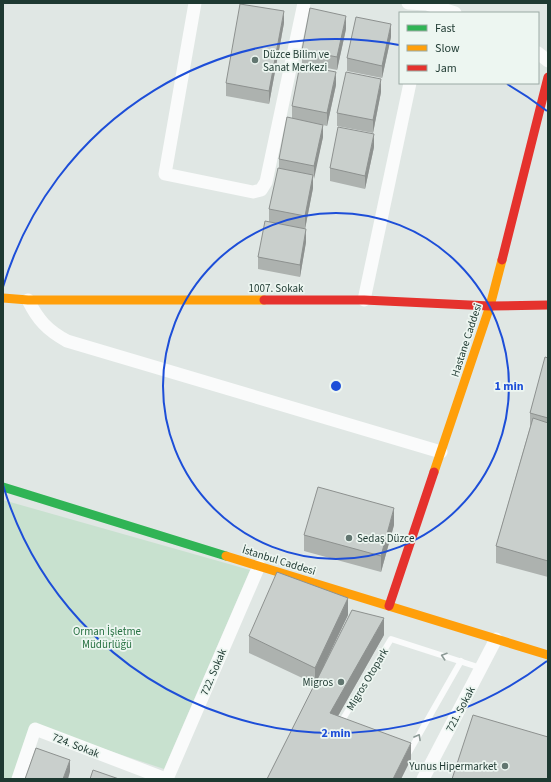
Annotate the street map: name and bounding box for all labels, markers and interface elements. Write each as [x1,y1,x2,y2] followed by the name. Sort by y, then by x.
[399,12,539,84] legend
[435,20,455,37] text: Fast
[435,40,460,57] text: Slow
[263,47,330,75] place label: Düzce Bilim ve Sanat Merkezi
[250,55,260,65] marker: Düzce Bilim ve Sanat Merkezi
[435,60,457,77] text: Jam
[249,281,304,296] street label: 1007. Sokak
[448,301,485,379] street label: Hastane Caddesi
[494,378,524,395] text: 1 min
[329,379,343,393] centre of rings
[357,531,415,546] place label: Sedaş Düzce
[344,533,354,543] marker: Sedaş Düzce
[240,542,317,579] street label: İstanbul Caddesi
[73,624,142,652] park label: Orman İşletme Müdürlüğü
[343,645,392,713] street label: Migros Otopark
[197,646,230,698] street label: 722. Sokak
[441,652,448,661] one-way arrow
[302,675,333,690] place label: Migros
[336,677,346,687] marker: Migros
[442,683,479,735] street label: 721. Sokak
[321,725,351,742] text: 2 min
[50,730,102,762] street label: 724. Sokak
[413,734,421,741] one-way arrow
[408,759,497,774] place label: Yunus Hipermarket
[500,761,510,771] marker: Yunus Hipermarket

